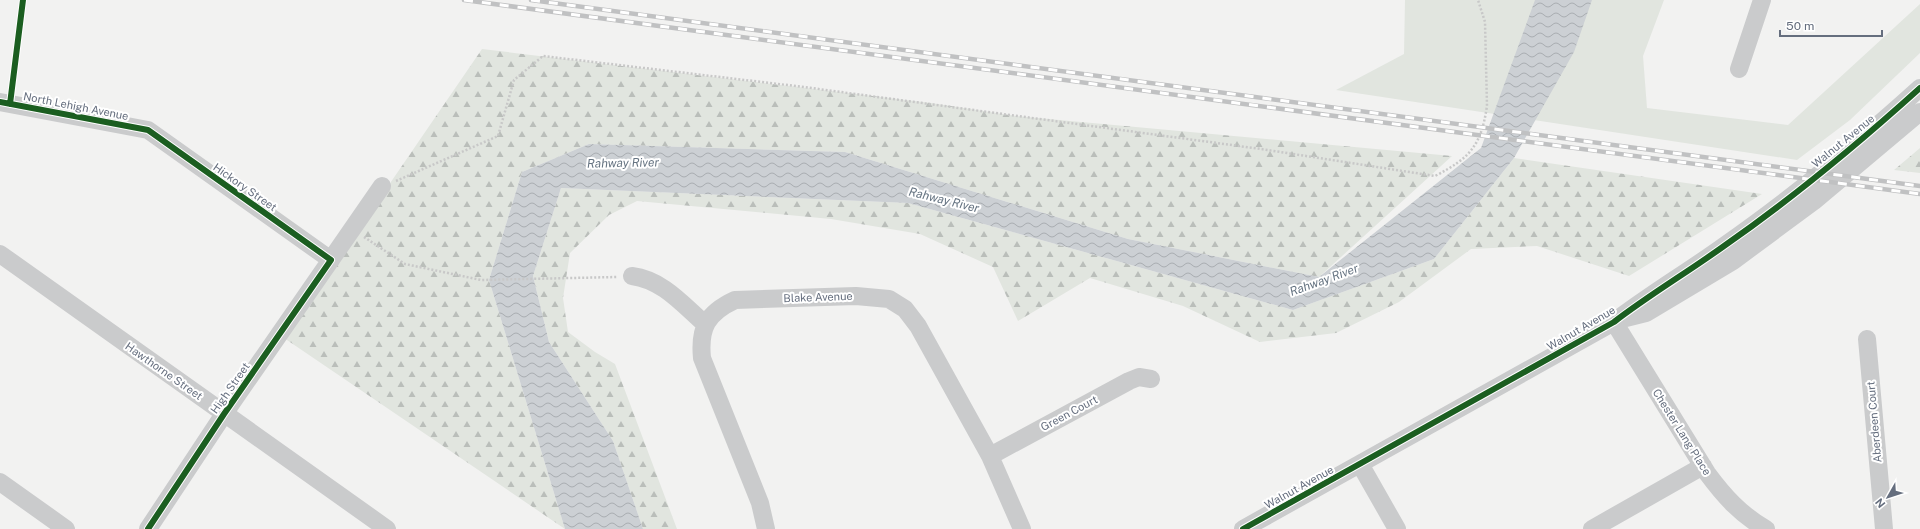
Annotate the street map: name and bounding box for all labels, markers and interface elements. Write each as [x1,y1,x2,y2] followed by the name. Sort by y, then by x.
[1780,12,1882,38] scale bar
[1786,19,1814,33] text: 50 m
[22,90,130,122] street label: North Lehigh Avenue
[1809,112,1877,170] street label: Walnut Avenue
[587,155,660,171] water label: Rahway River
[211,161,279,213] street label: Hickory Street
[907,184,981,216] water label: Rahway River
[1288,261,1361,299] water label: Rahway River
[783,290,853,304] street label: Blake Avenue
[1545,304,1617,352] street label: Walnut Avenue
[123,340,205,402] street label: Hawthorne Street
[208,360,252,416] street label: High Street
[1864,381,1884,463] street label: Aberdeen Court
[1651,387,1713,477] street label: Chester Lang Place
[1039,393,1099,433] street label: Green Court
[1262,463,1336,511] street label: Walnut Avenue
[1868,477,1908,517] north arrow
[1873,496,1888,510] text: N

